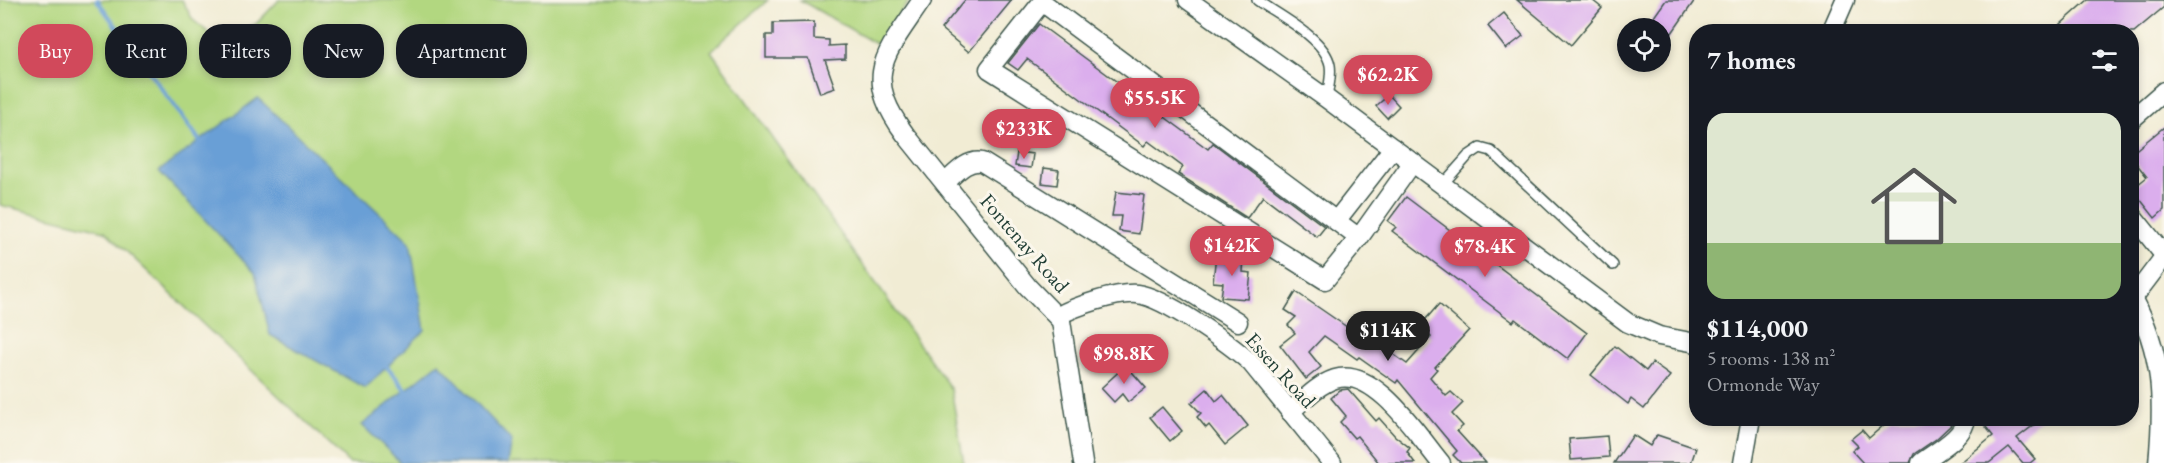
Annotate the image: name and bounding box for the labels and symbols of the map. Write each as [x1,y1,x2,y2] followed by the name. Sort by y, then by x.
[1339,55,1437,106] pin: $62.2K
[1106,78,1204,129] pin: $55.5K
[982,109,1066,160] pin: $233K
[974,188,1076,299] street label: Fontenay Road
[1190,226,1274,277] pin: $142K
[1436,227,1534,278] pin: $78.4K
[1346,311,1430,362] pin: $114K
[1240,326,1322,414] street label: Essen Road
[1075,334,1173,385] pin: $98.8K

